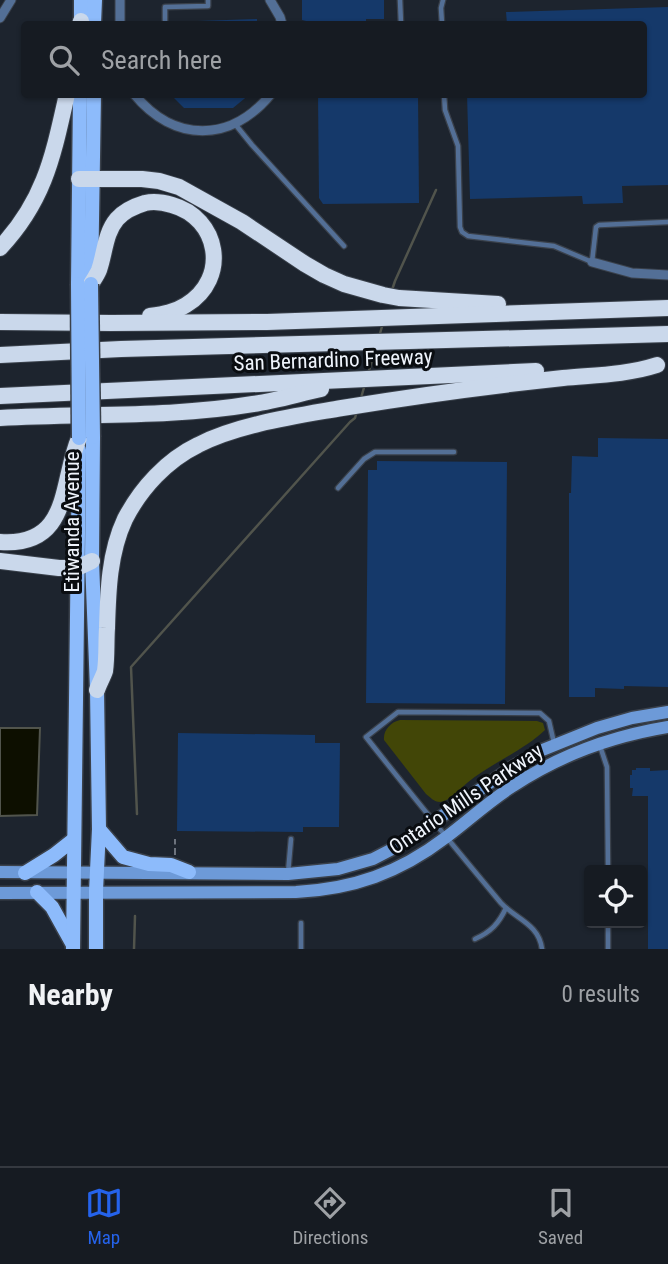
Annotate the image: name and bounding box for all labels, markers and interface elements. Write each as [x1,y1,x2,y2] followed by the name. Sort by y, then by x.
[21,21,647,98] search box
[45,41,83,79] icon: search
[101,45,222,75] text: Search here
[233,345,433,375] street label: San Bernardino Freeway
[60,451,84,593] street label: Etiwanda Avenue
[385,739,548,859] street label: Ontario Mills Parkway
[584,865,647,928] map controls
[584,865,647,928] button: locate
[28,977,113,1012] text: Nearby
[562,981,640,1008] text: 0 results
[85,1184,123,1249] tab: Map
[292,1184,368,1249] tab: Directions
[538,1184,583,1249] tab: Saved

